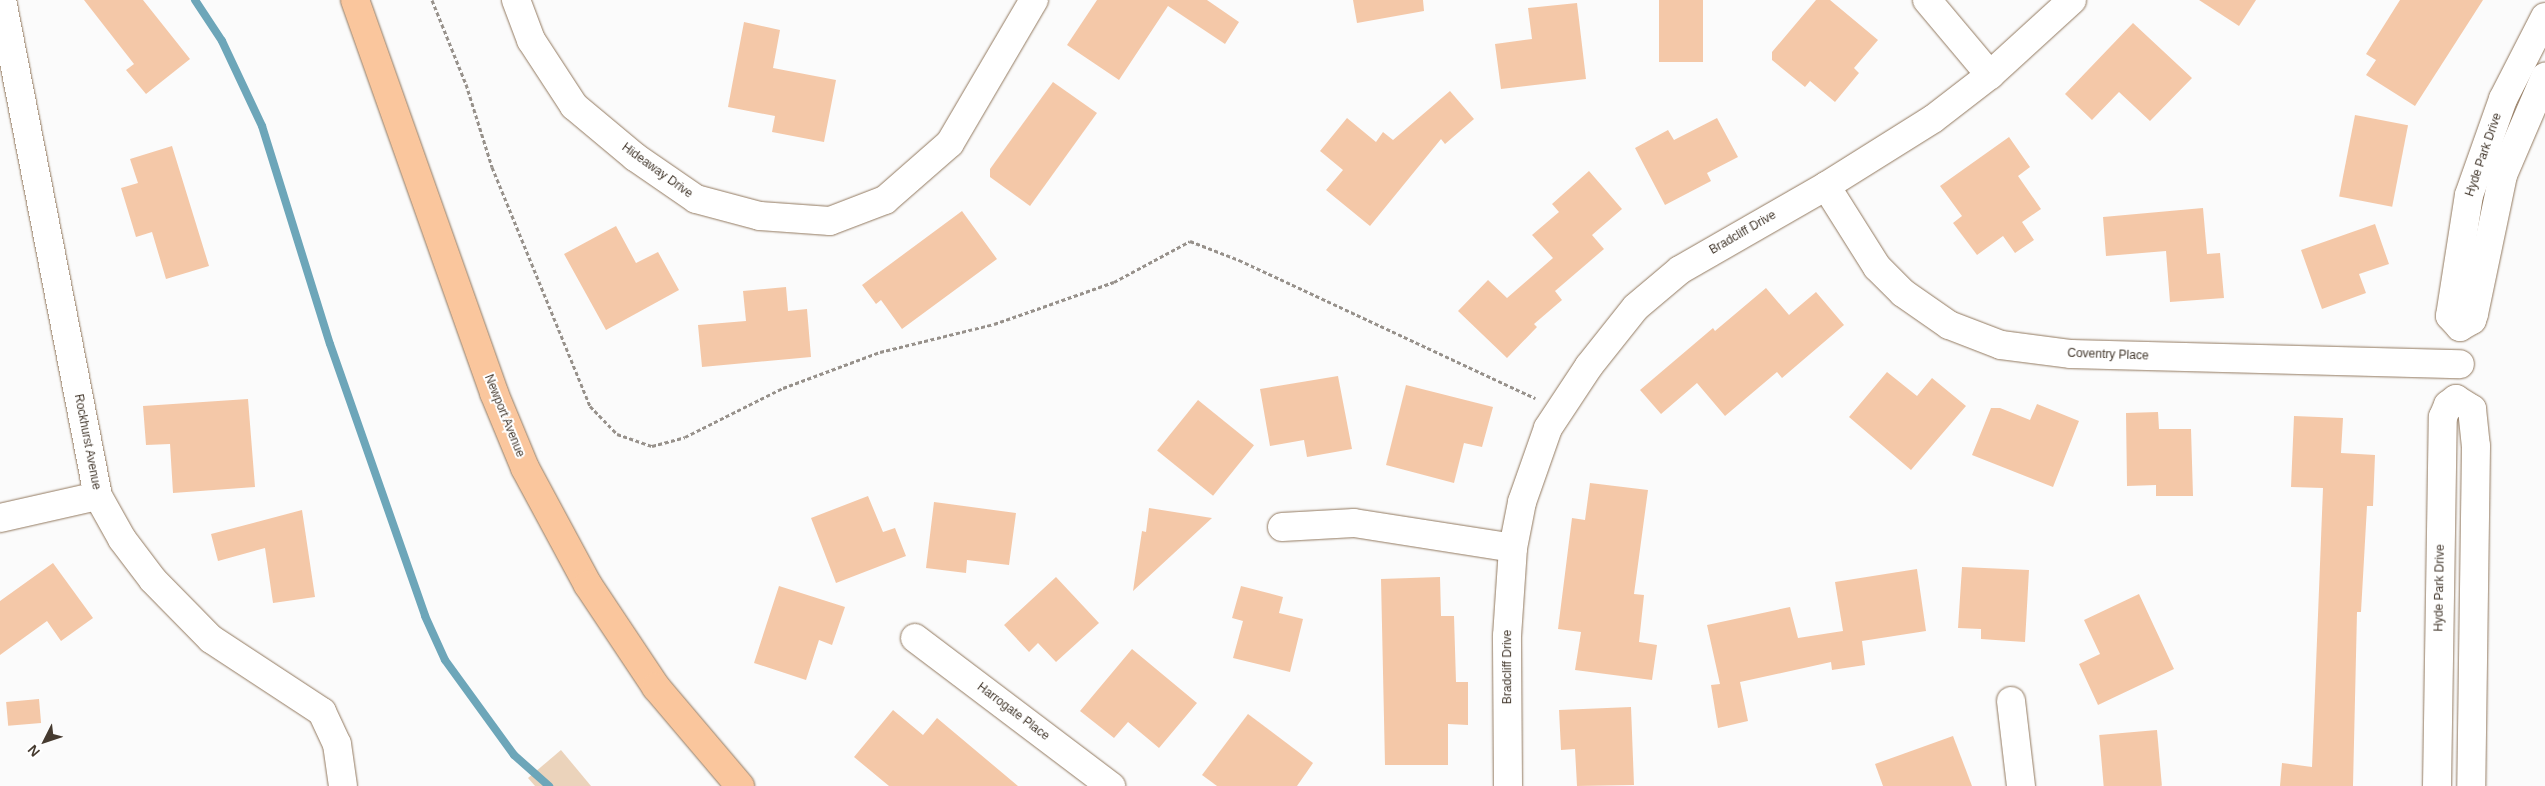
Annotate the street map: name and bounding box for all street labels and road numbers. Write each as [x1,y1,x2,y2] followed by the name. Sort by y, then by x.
[2463,111,2505,199] street label: Hyde Park Drive
[619,140,695,202] street label: Hideaway Drive
[1707,208,1779,258] street label: Bradcliff Drive
[2067,346,2149,364] street label: Coventry Place
[481,372,527,460] street label: Newport Avenue
[71,393,103,491] street label: Rockhurst Avenue
[2432,544,2448,632] street label: Hyde Park Drive
[1501,630,1515,704] street label: Bradcliff Drive
[974,680,1052,744] street label: Harrogate Place

